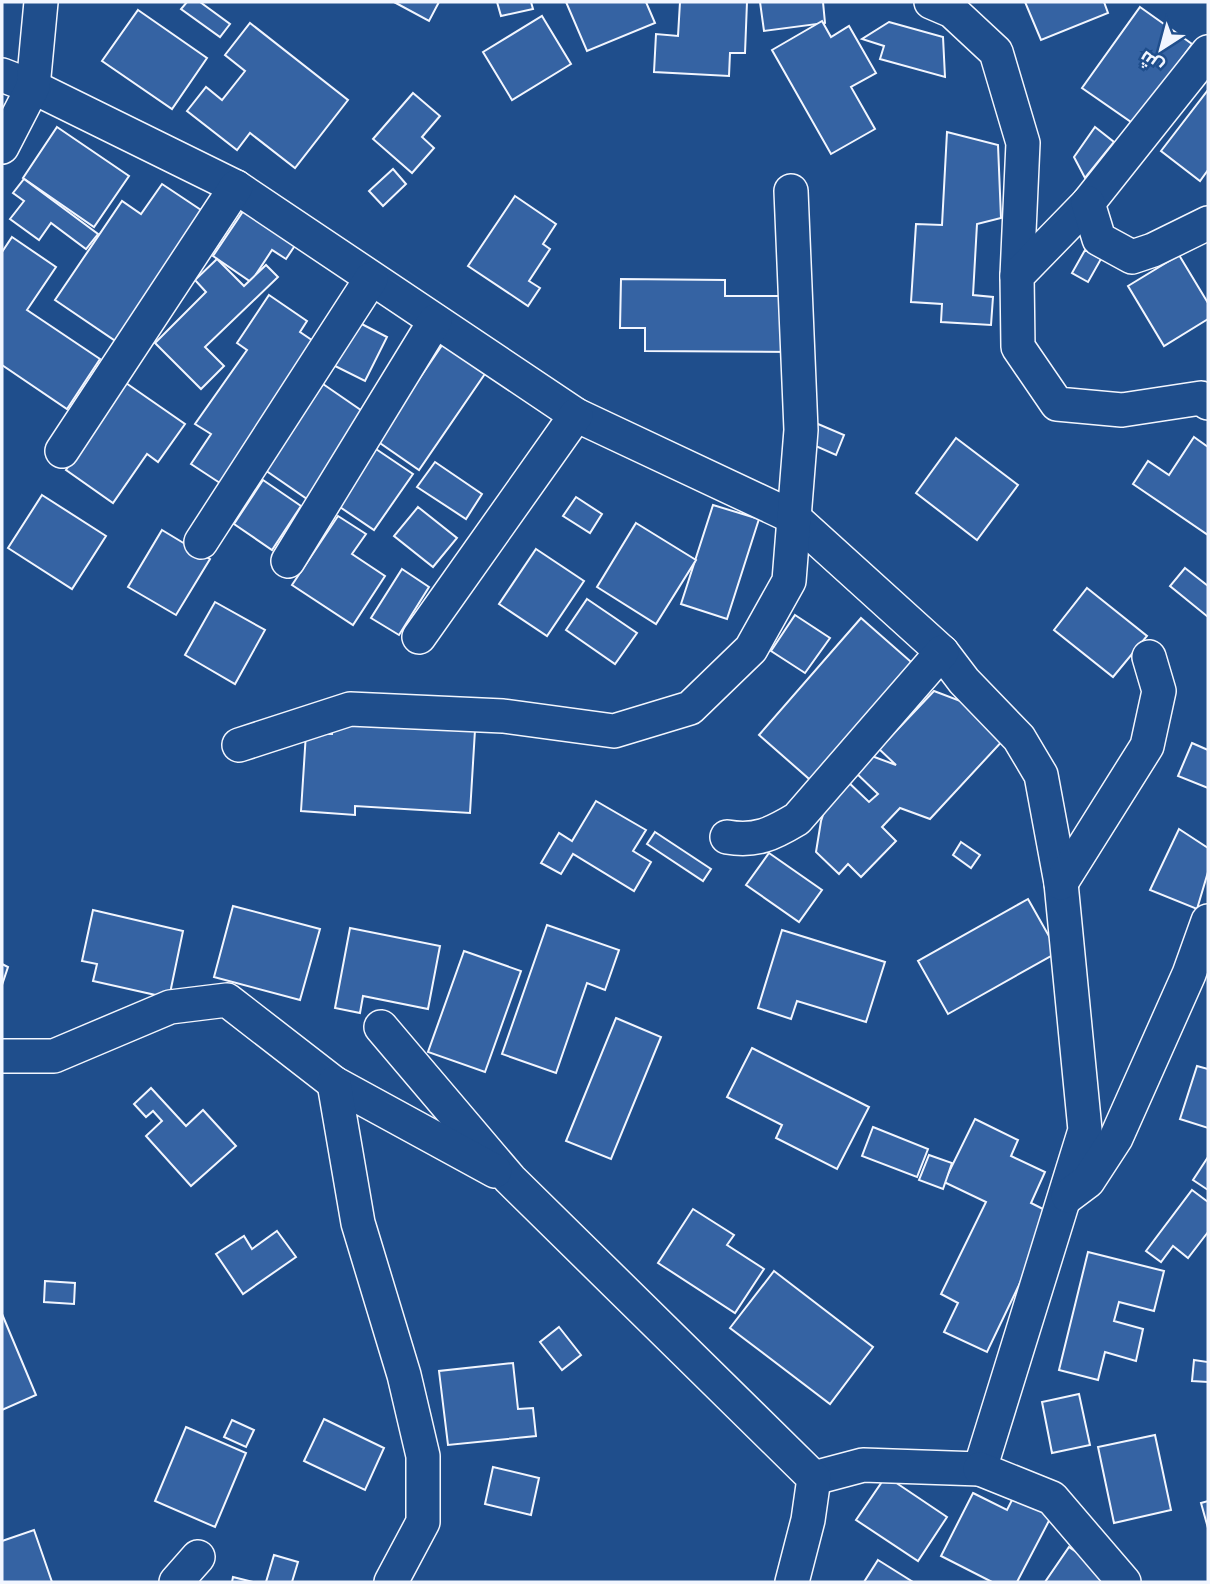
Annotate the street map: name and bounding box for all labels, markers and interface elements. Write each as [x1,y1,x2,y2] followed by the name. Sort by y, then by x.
[1126,14,1196,84] north arrow
[1134,45,1169,80] text: ش

